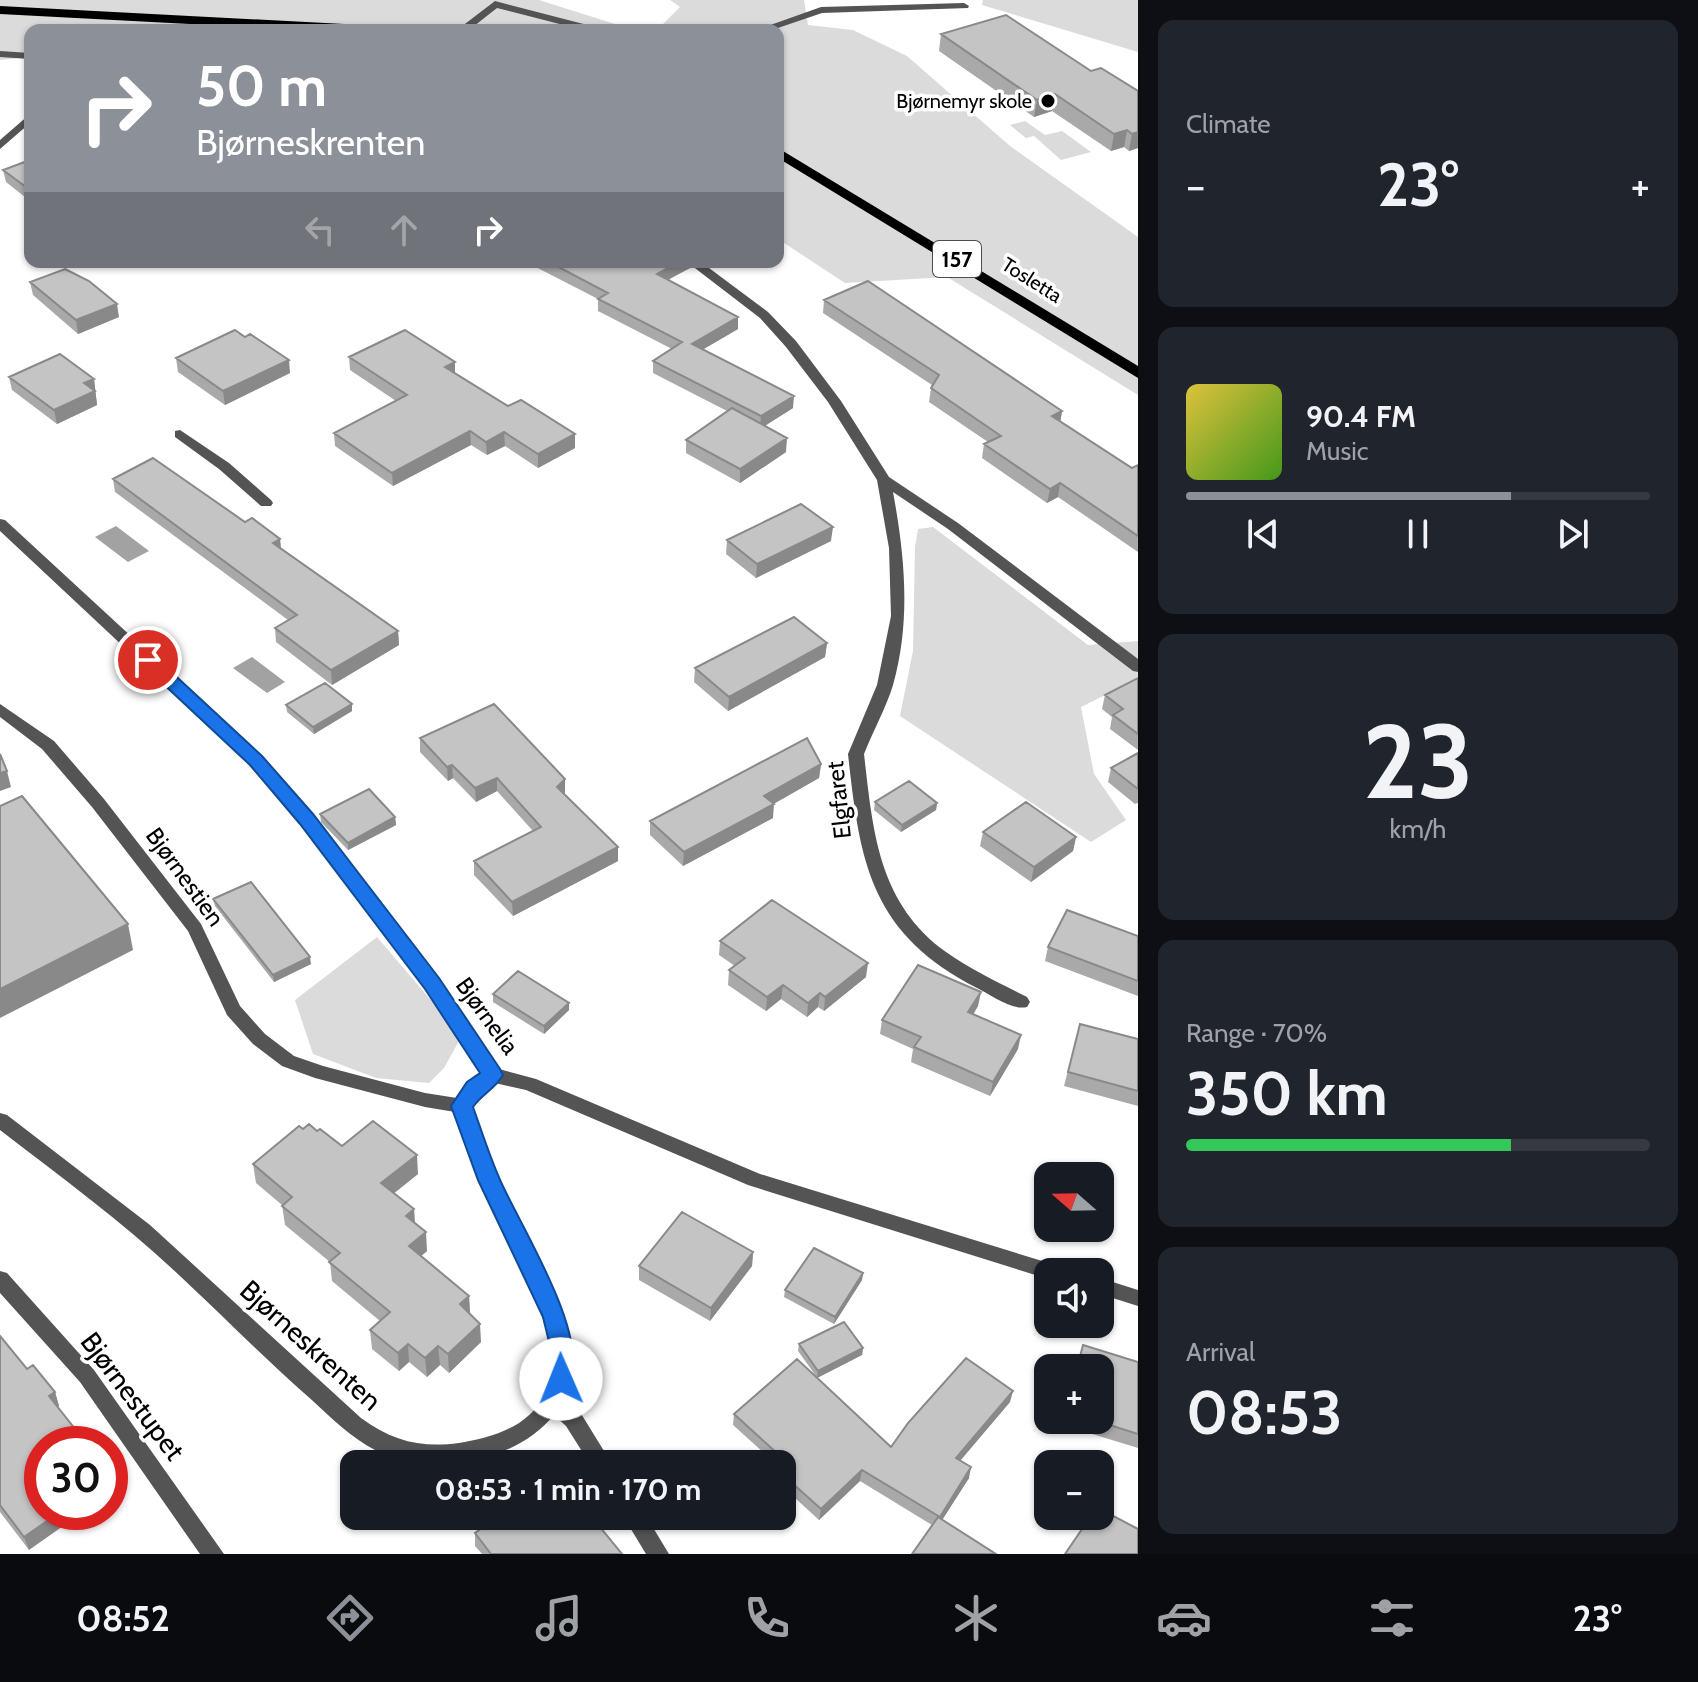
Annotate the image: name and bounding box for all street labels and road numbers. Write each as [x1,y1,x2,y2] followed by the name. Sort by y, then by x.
[933,241,981,277] road number: 157
[998,252,1067,308] street label: Tosletta
[820,760,857,840] street label: Elgfaret
[140,822,231,932] street label: Bjørnestien
[450,972,525,1060] street label: Bjørnelia
[233,1273,389,1417] street label: Bjørneskrenten
[74,1325,192,1467] street label: Bjørnestupet

